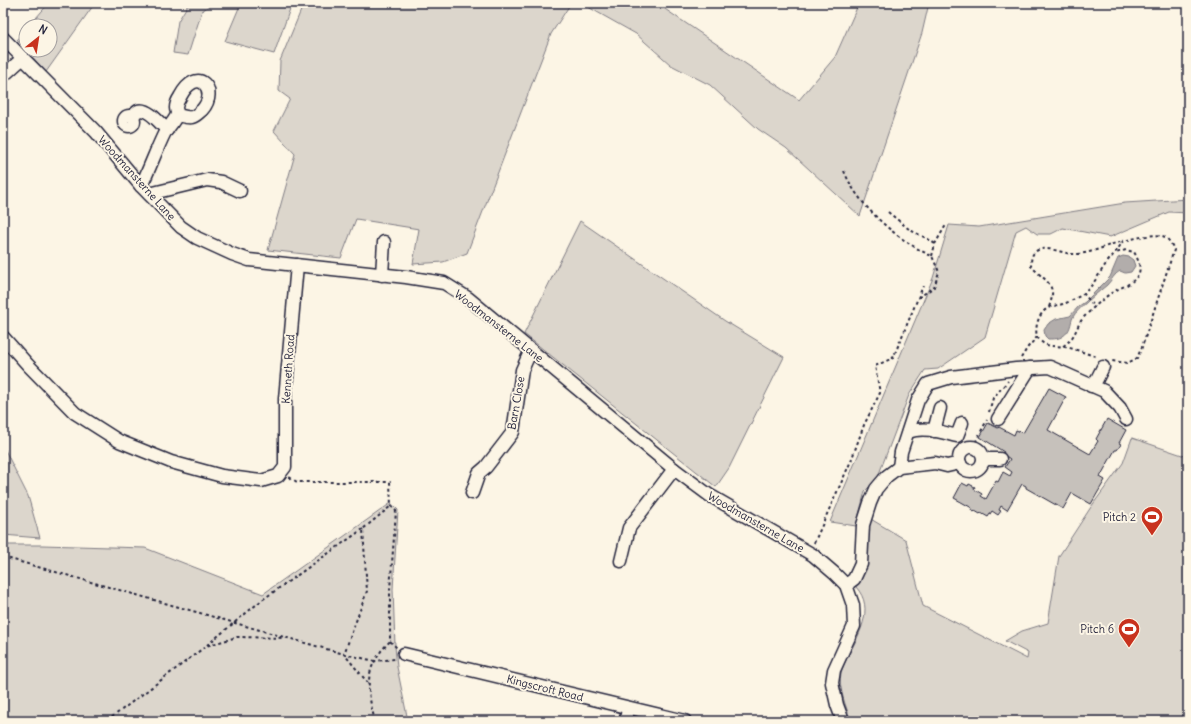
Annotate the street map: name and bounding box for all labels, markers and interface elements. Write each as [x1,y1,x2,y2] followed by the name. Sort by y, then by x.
[18,18,58,58] north arrow
[36,21,50,37] text: N
[95,133,179,223] street label: Woodmansterne Lane
[452,287,546,365] street label: Woodmansterne Lane
[279,333,297,404] street label: Kenneth Road
[504,375,528,431] street label: Barn Close
[705,489,807,555] street label: Woodmansterne Lane
[1139,504,1165,537] sports icon: Pitch 2
[1103,510,1136,524] place label: Pitch 2
[1116,616,1142,649] sports icon: Pitch 6
[1080,622,1114,636] place label: Pitch 6
[505,672,585,704] street label: Kingscroft Road

